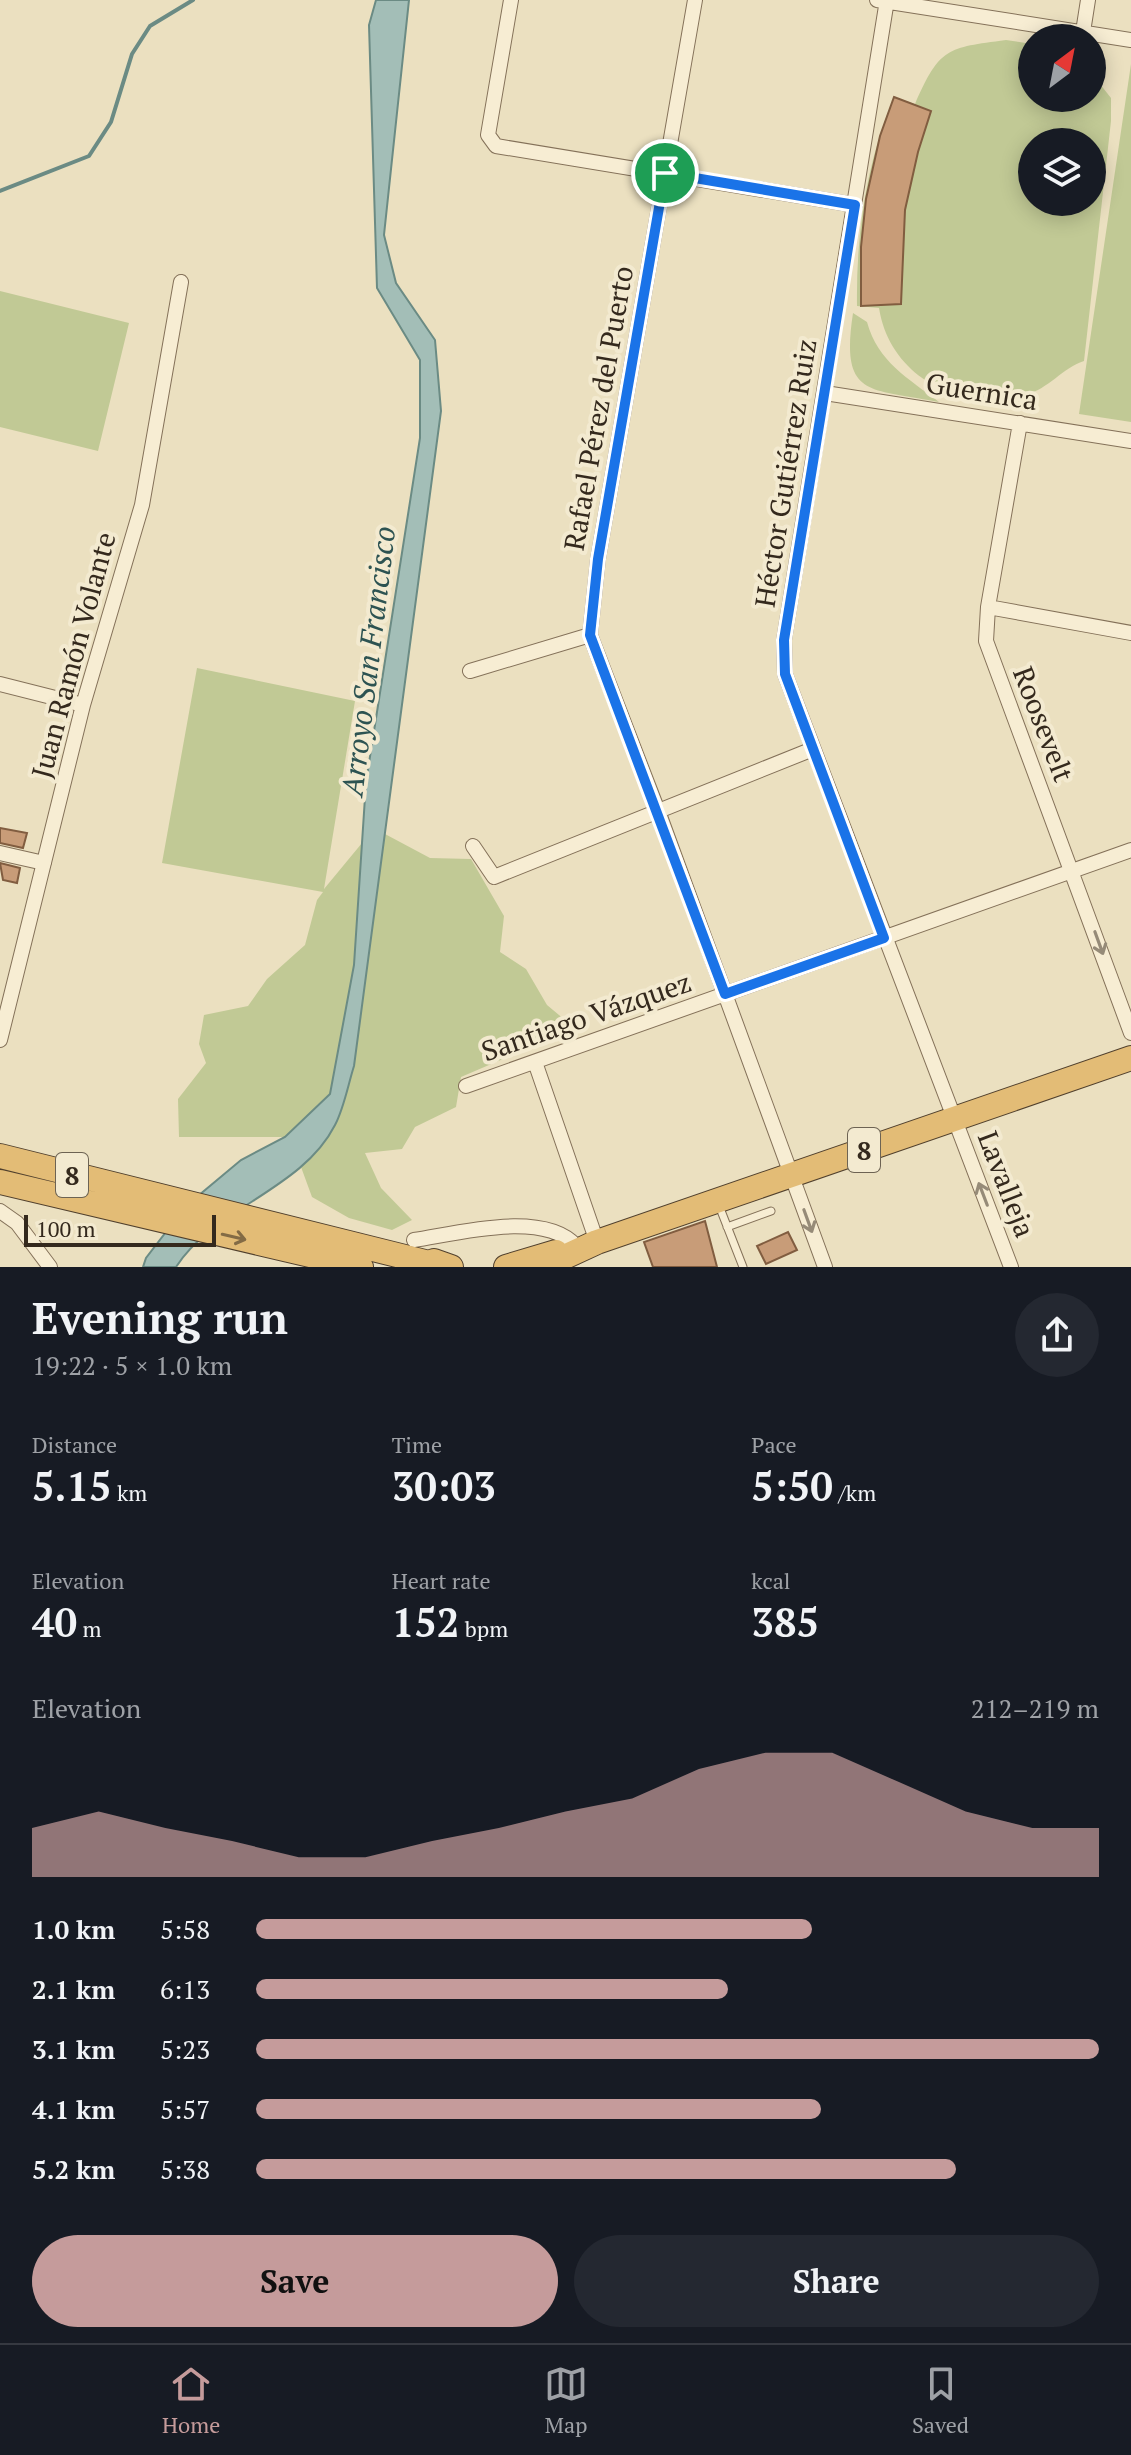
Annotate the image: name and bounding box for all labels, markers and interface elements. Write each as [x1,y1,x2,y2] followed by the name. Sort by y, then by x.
[1018,24,1106,112] north arrow
[1018,24,1106,216] map controls
[1018,128,1106,216] button: layers
[631,139,699,207] pin
[643,151,687,195] icon: arrive
[555,263,641,553] street label: Rafael Pérez del Puerto
[746,336,824,610] street label: Héctor Gutiérrez Ruiz
[924,364,1040,418] street label: Guernica
[331,524,404,800] water label: Arroyo San Francisco
[22,528,124,782] street label: Juan Ramón Volante
[1005,661,1083,787] street label: Roosevelt
[1092,930,1107,955] one-way arrow
[476,963,696,1069] street label: Santiago Vázquez
[970,1126,1044,1242] street label: Lavalleja
[848,1128,880,1172] road number: 8
[56,1153,88,1197] road number: 8
[975,1182,989,1207] one-way arrow
[802,1208,816,1233] one-way arrow
[24,1211,216,1247] scale bar
[36,1214,96,1243] text: 100 m
[221,1230,246,1245] one-way arrow
[32,1288,288,1347] text: Evening run
[1015,1293,1099,1377] button: share
[32,1348,232,1382] text: 19:22 · 5 × 1.0 km
[32,1430,117,1459] text: Distance
[392,1430,442,1459] text: Time
[751,1430,796,1459] text: Pace
[32,1459,112,1512] text: 5.15
[392,1459,496,1512] text: 30:03
[751,1459,833,1512] text: 5:50
[112,1478,147,1507] text: km
[833,1478,876,1507] text: /km
[32,1566,124,1595] text: Elevation
[392,1566,491,1595] text: Heart rate
[751,1566,790,1595] text: kcal
[32,1595,77,1648] text: 40
[392,1595,459,1648] text: 152
[751,1595,819,1648] text: 385
[77,1614,102,1643] text: m
[459,1614,508,1643] text: bpm
[32,1691,141,1725] text: Elevation
[971,1691,1099,1725] text: 212–219 m
[32,1912,115,1946] text: 1.0 km
[160,1912,210,1946] text: 5:58
[32,1972,115,2006] text: 2.1 km
[160,1972,210,2006] text: 6:13
[32,2032,115,2066] text: 3.1 km
[160,2032,210,2066] text: 5:23
[32,2092,115,2126] text: 4.1 km
[160,2092,210,2126] text: 5:57
[32,2152,115,2186] text: 5.2 km
[160,2152,210,2186] text: 5:38
[32,2235,558,2327] button: Save
[574,2235,1099,2327] button: Share
[162,2362,220,2439] tab: Home
[544,2362,588,2439] tab: Map
[912,2362,969,2439] tab: Saved

